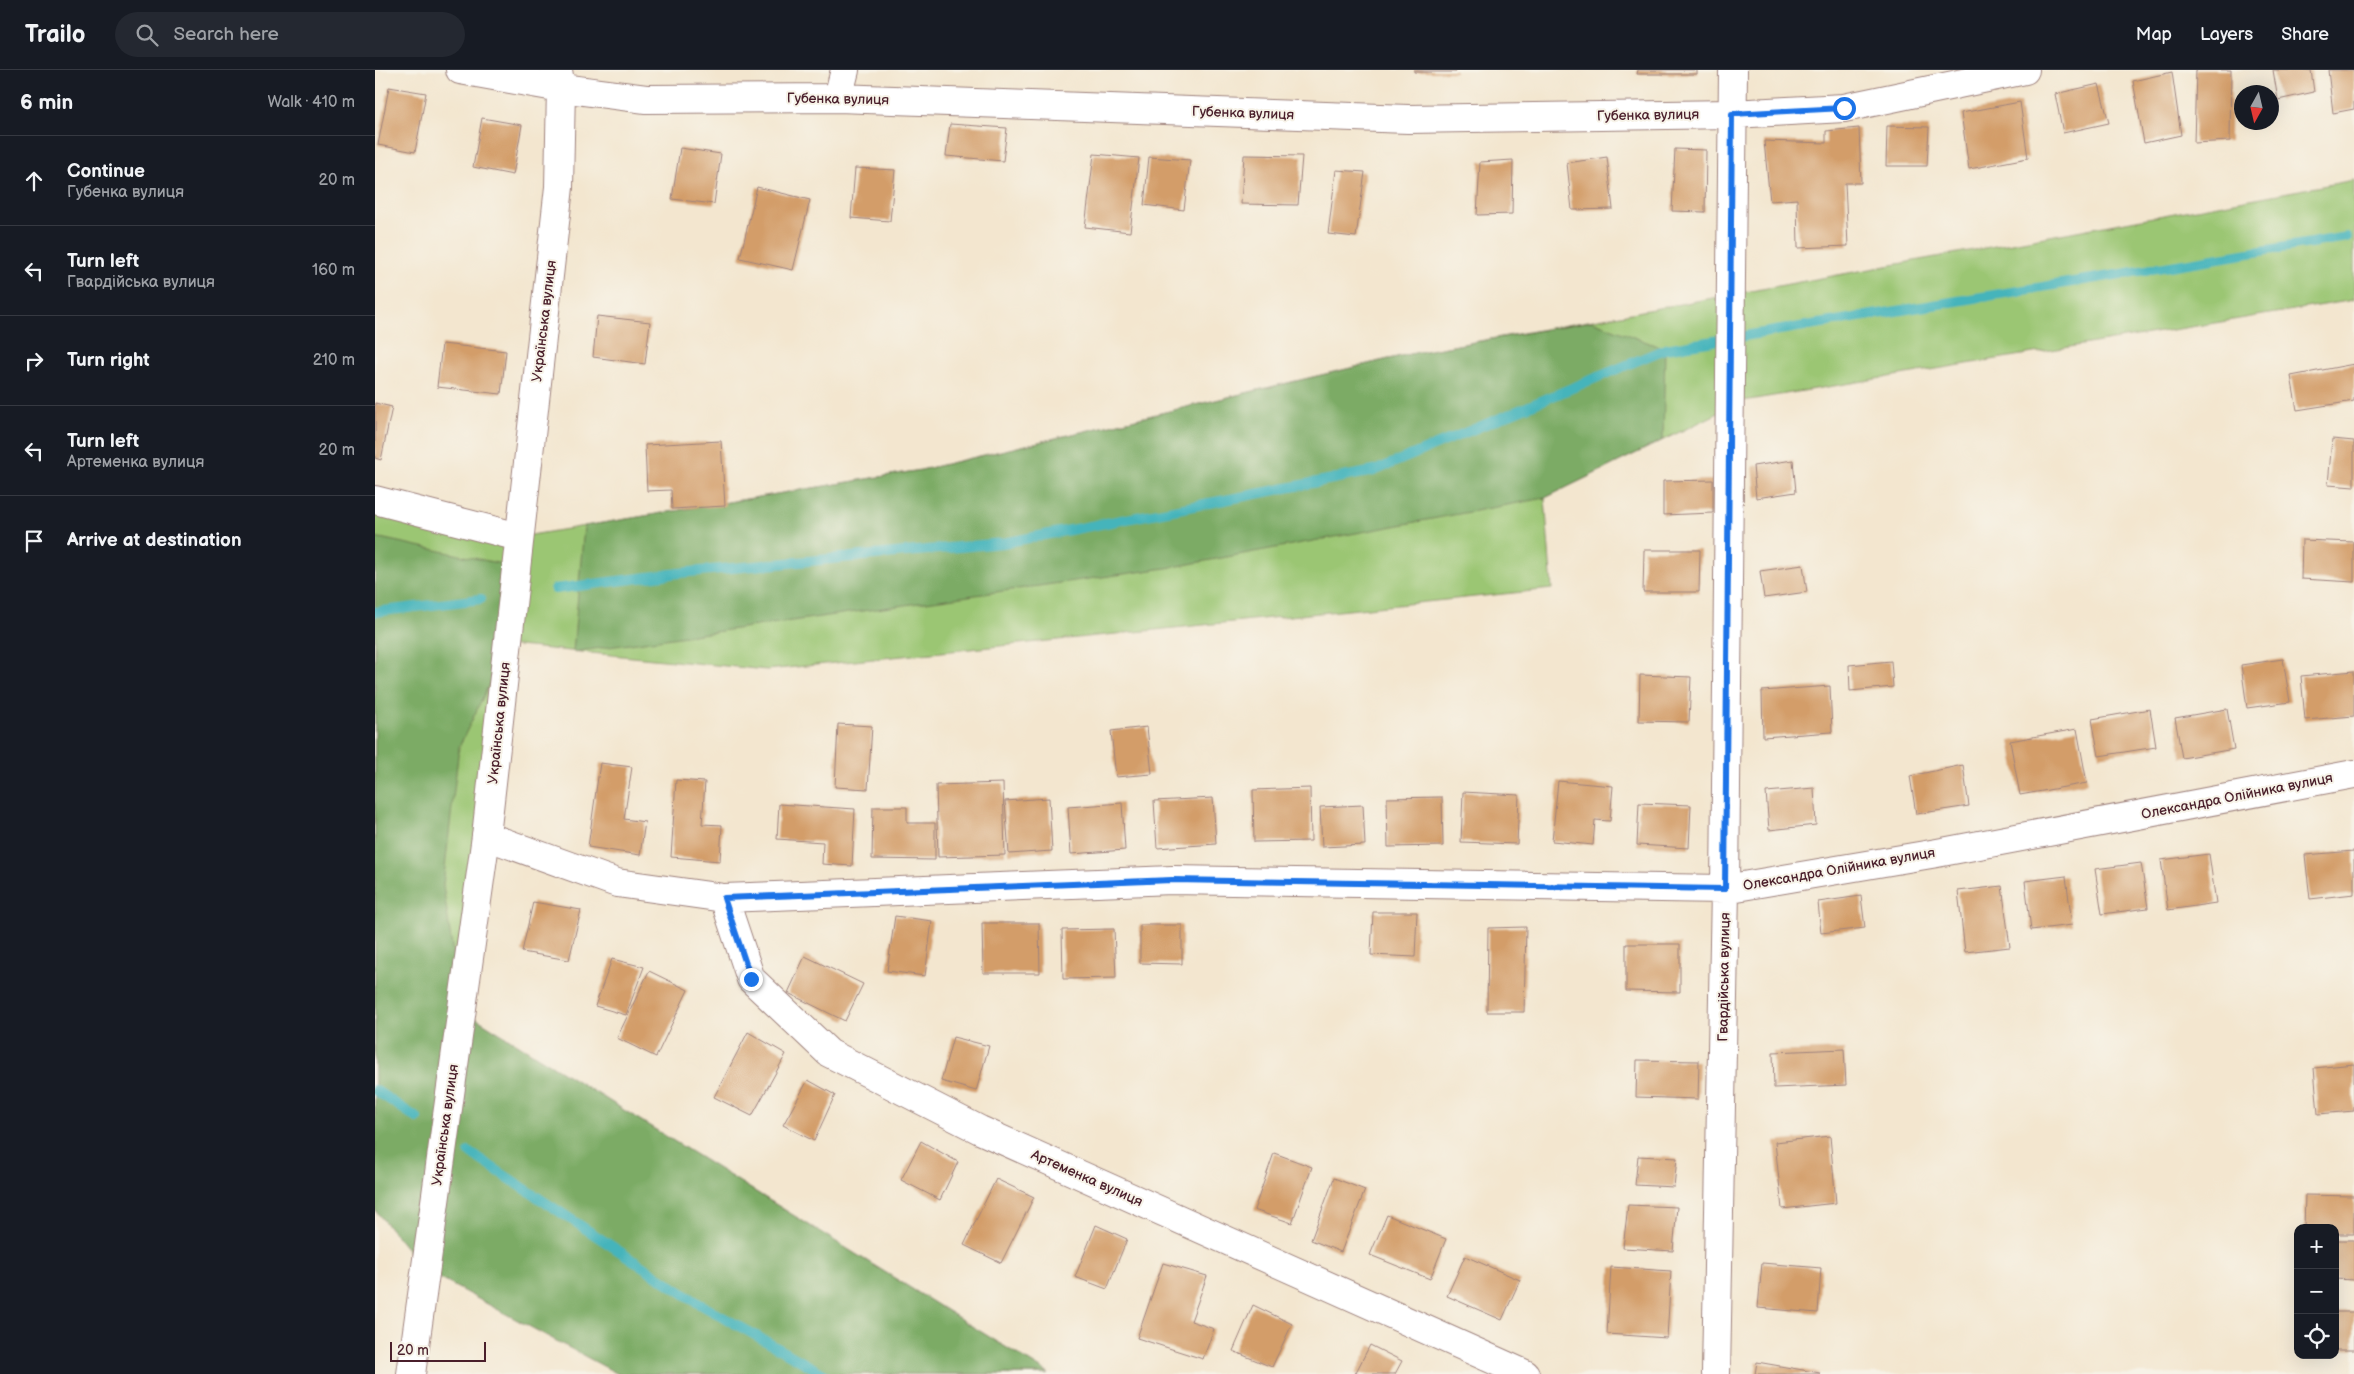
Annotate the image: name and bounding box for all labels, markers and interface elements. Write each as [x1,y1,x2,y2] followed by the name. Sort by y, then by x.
[115,12,465,57] search box
[25,20,85,49] text: Trailo
[133,21,161,49] icon: search
[173,23,279,46] text: Search here
[2136,24,2172,45] text: Map
[2200,24,2253,45] text: Layers
[2281,24,2329,45] text: Share
[2234,85,2279,130] north arrow
[20,90,73,115] text: 6 min
[787,90,890,108] street label: Губенка вулиця
[268,93,355,112] text: Walk · 410 m
[1833,97,1856,120] route start
[1192,103,1295,123] street label: Губенка вулиця
[1597,106,1700,124] street label: Губенка вулиця
[67,160,145,183] text: Continue
[20,167,48,195] icon: ahead
[319,171,355,190] text: 20 m
[67,183,184,202] text: Губенка вулиця
[67,250,139,273] text: Turn left
[20,257,48,285] icon: left
[528,259,560,383] street label: Українська вулиця
[312,261,355,280] text: 160 m
[67,273,215,292] text: Гвардійська вулиця
[20,347,48,375] icon: right
[67,349,150,372] text: Turn right
[313,351,355,370] text: 210 m
[67,430,139,453] text: Turn left
[20,437,48,465] icon: left
[319,441,355,460] text: 20 m
[67,453,204,472] text: Артеменка вулиця
[20,527,48,555] icon: arrive
[67,529,242,552] text: Arrive at destination
[484,661,514,785] street label: Українська вулиця
[2140,769,2334,823] street label: Олександра Олійника вулиця
[1742,844,1937,894] street label: Олександра Олійника вулиця
[1714,912,1734,1042] street label: Гвардійська вулиця
[740,968,763,991] route end
[428,1063,462,1187] street label: Українська вулиця
[1028,1145,1146,1210] street label: Артеменка вулиця
[2294,1224,2339,1359] map controls
[2294,1224,2339,1269] button: +
[2294,1269,2339,1314] button: −
[2294,1314,2339,1359] button: locate
[390,1339,486,1362] scale bar
[397,1342,429,1359] text: 20 m

